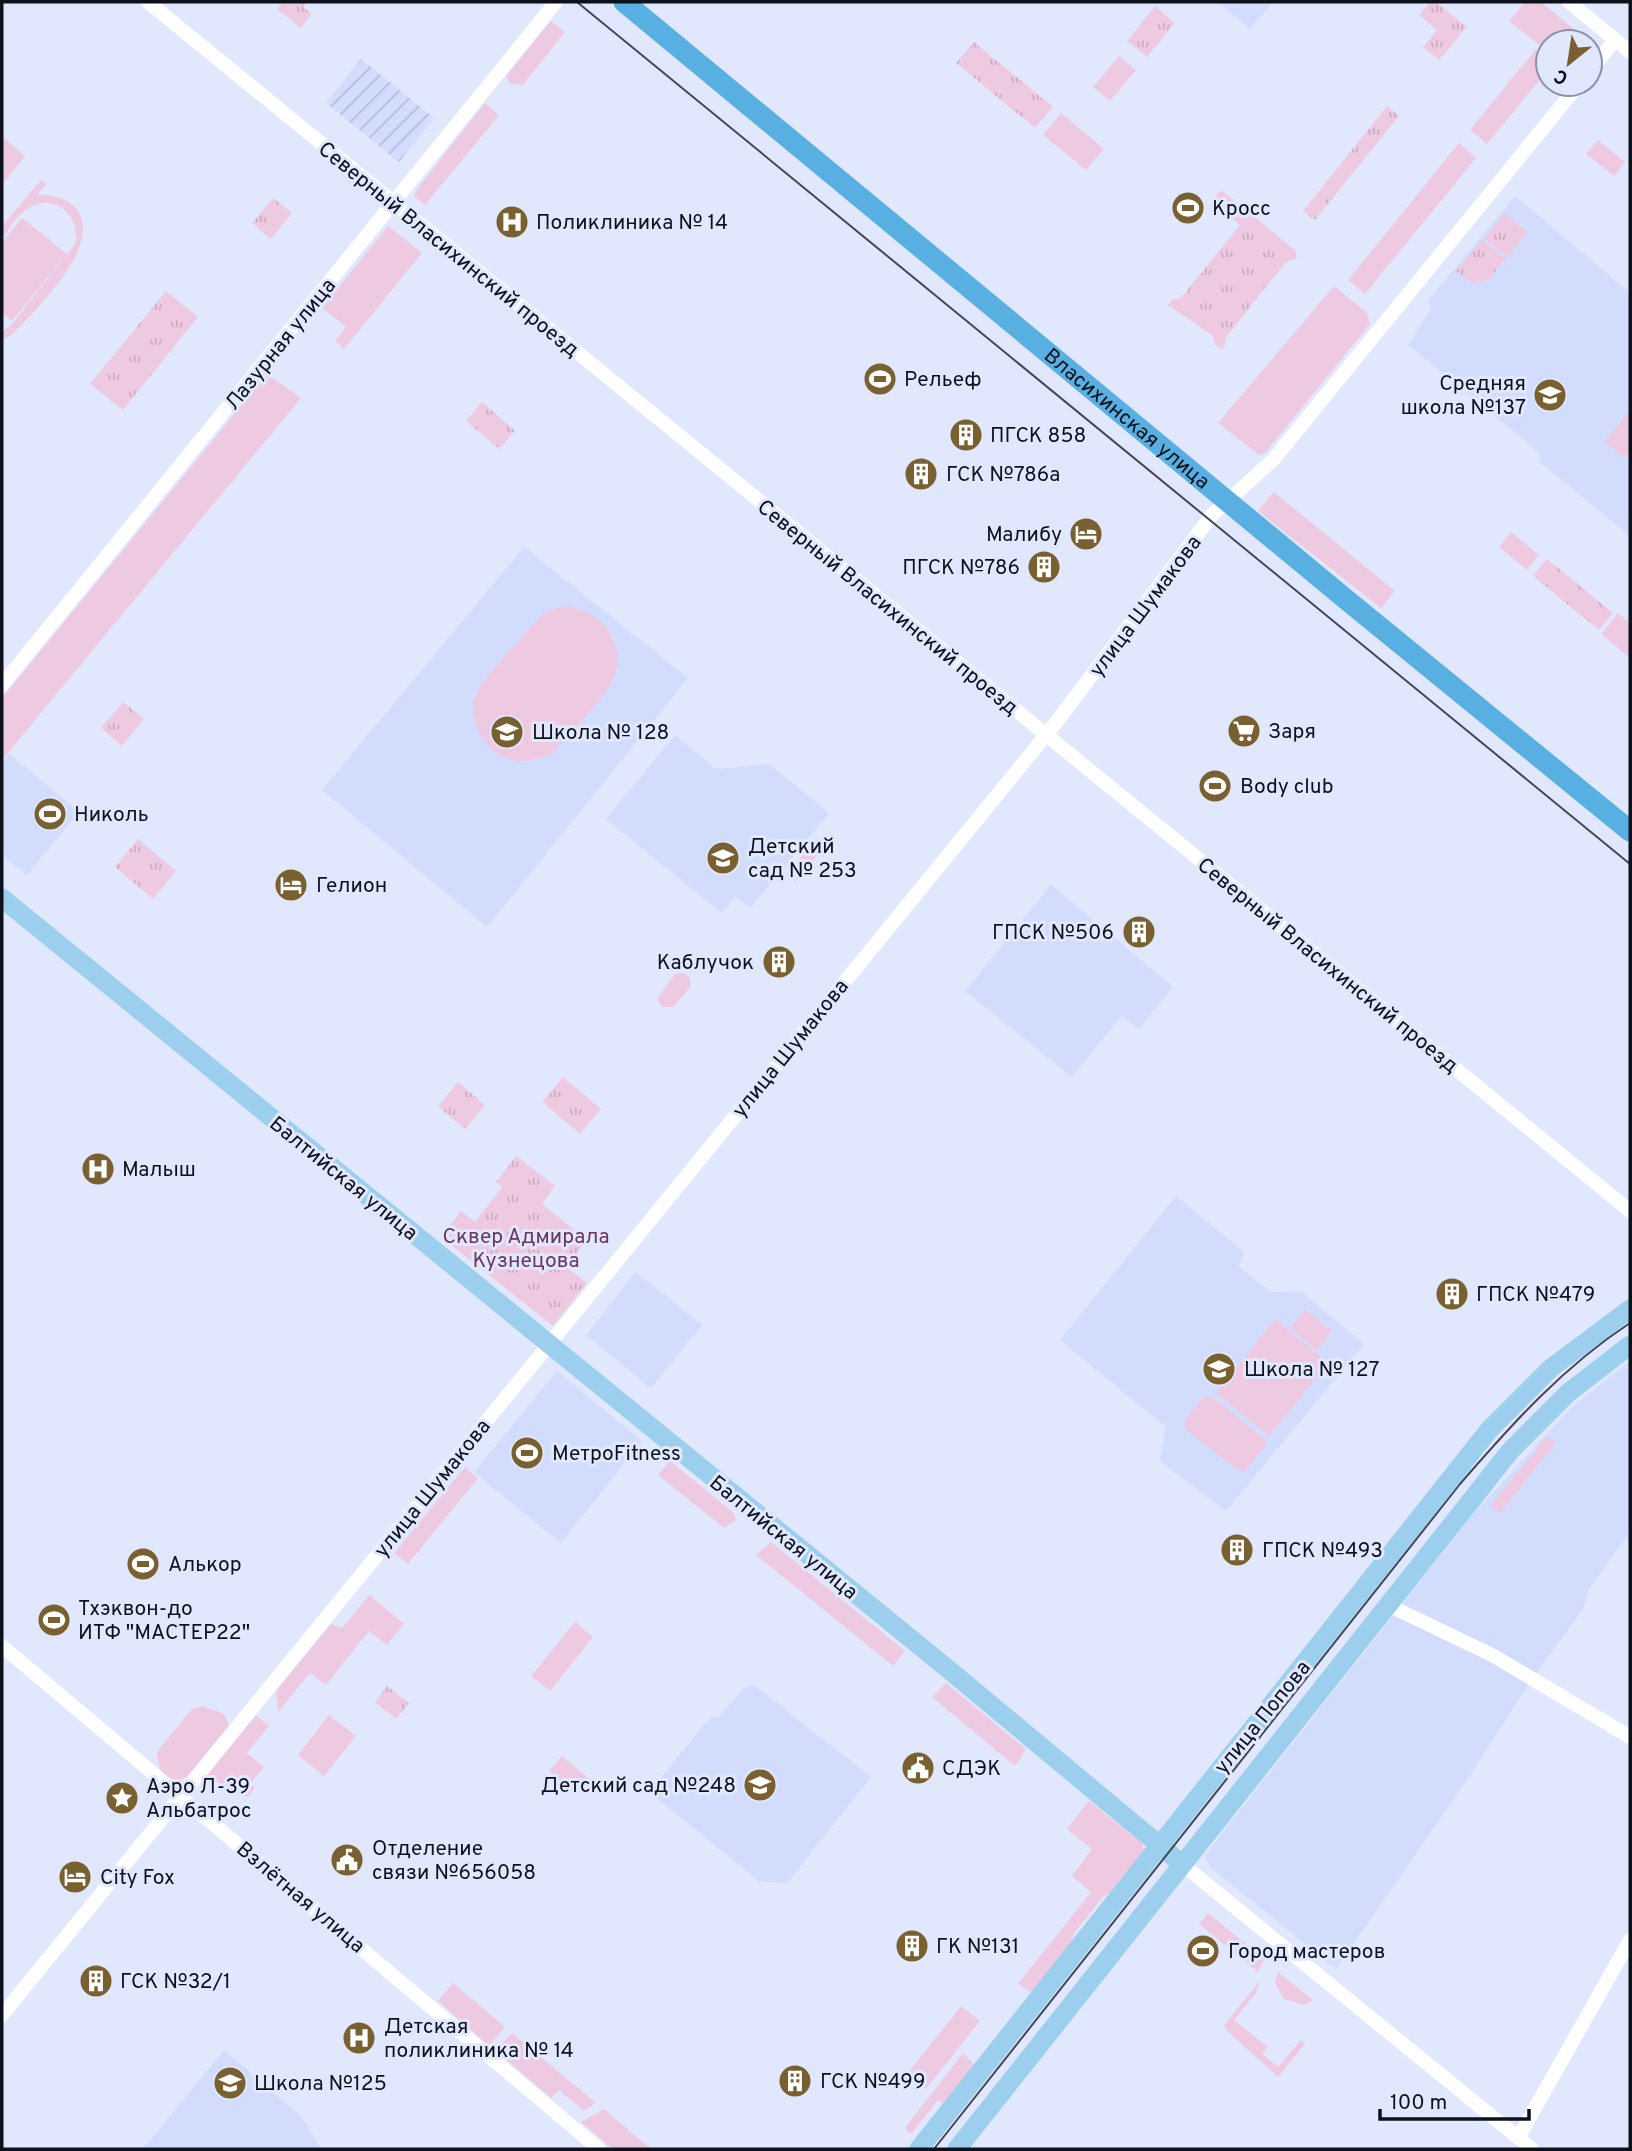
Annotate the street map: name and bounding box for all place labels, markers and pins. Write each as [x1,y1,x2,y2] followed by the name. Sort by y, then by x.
[1169,189,1207,227] sports icon: Кросс
[1212,196,1271,223] place label: Кросс
[493,203,531,241] hospital icon: Поликлиника № 14
[536,210,728,237] place label: Поликлиника № 14
[861,360,899,398] sports icon: Рельеф
[904,367,982,394] place label: Рельеф
[1401,371,1526,422] place label: Средняя школа №137
[1531,376,1569,414] school or university icon: Средняя школа №137
[947,416,985,454] building icon: ПГСК 858
[990,423,1086,450] place label: ПГСК 858
[902,455,940,493] building icon: ГСК №786а
[946,462,1060,489] place label: ГСК №786а
[1067,515,1105,553] hotel icon: Малибу
[986,522,1062,549] place label: Малибу
[1025,548,1063,586] building icon: ПГСК №786
[902,555,1020,582] place label: ПГСК №786
[1225,712,1263,750] supermarket icon: Заря
[488,713,526,751] school or university icon: Школа № 128
[1268,719,1316,746] place label: Заря
[532,720,669,747] place label: Школа № 128
[1196,767,1234,805] sports icon: Body club
[1240,774,1334,801] place label: Body club
[31,795,69,833] sports icon: Николь
[74,802,149,829] place label: Николь
[748,834,857,885] place label: Детский сад № 253
[704,839,742,877] school or university icon: Детский сад № 253
[272,866,310,904] hotel icon: Гелион
[316,873,387,900] place label: Гелион
[1120,913,1158,951] building icon: ГПСК №506
[992,920,1114,947] place label: ГПСК №506
[760,943,798,981] building icon: Каблучок
[657,950,754,977] place label: Каблучок
[79,1150,117,1188] hospital icon: Малыш
[122,1157,196,1184] place label: Малыш
[1433,1275,1471,1313] building icon: ГПСК №479
[1476,1282,1595,1309] place label: ГПСК №479
[1200,1350,1238,1388] school or university icon: Школа № 127
[1244,1357,1379,1384] place label: Школа № 127
[508,1434,546,1472] sports icon: МетроFitness
[552,1441,681,1468] place label: МетроFitness
[1218,1531,1256,1569] building icon: ГПСК №493
[1262,1538,1383,1565] place label: ГПСК №493
[124,1545,162,1583] sports icon: Алькор
[168,1552,242,1579] place label: Алькор
[78,1596,250,1647] place label: Тхэквон-до ИТФ "МАСТЕР22"
[35,1601,73,1639] sports icon: Тхэквон-до ИТФ "МАСТЕР22"
[899,1749,937,1787] public building icon: СДЭК
[942,1756,1001,1783] place label: СДЭК
[741,1766,779,1804] school or university icon: Детский сад №248
[541,1773,736,1800] place label: Детский сад №248
[146,1774,251,1825] place label: Аэро Л-39 Альбатрос
[103,1779,141,1817] place icon: Аэро Л-39 Альбатрос
[372,1836,536,1887] place label: Отделение связи №656058
[328,1841,366,1879] public building icon: Отделение связи №656058
[56,1858,94,1896] hotel icon: City Fox
[100,1865,175,1892] place label: City Fox
[893,1927,931,1965] building icon: ГК №131
[1184,1932,1222,1970] sports icon: Город мастеров
[936,1934,1019,1961] place label: ГК №131
[1228,1939,1385,1966] place label: Город мастеров
[77,1962,115,2000] building icon: ГСК №32/1
[120,1969,231,1996] place label: ГСК №32/1
[384,2014,574,2065] place label: Детская поликлиника № 14
[340,2019,378,2057] hospital icon: Детская поликлиника № 14
[776,2062,814,2100] building icon: ГСК №499
[211,2064,249,2102] school or university icon: Школа №125
[820,2069,925,2096] place label: ГСК №499
[254,2071,387,2098] place label: Школа №125

